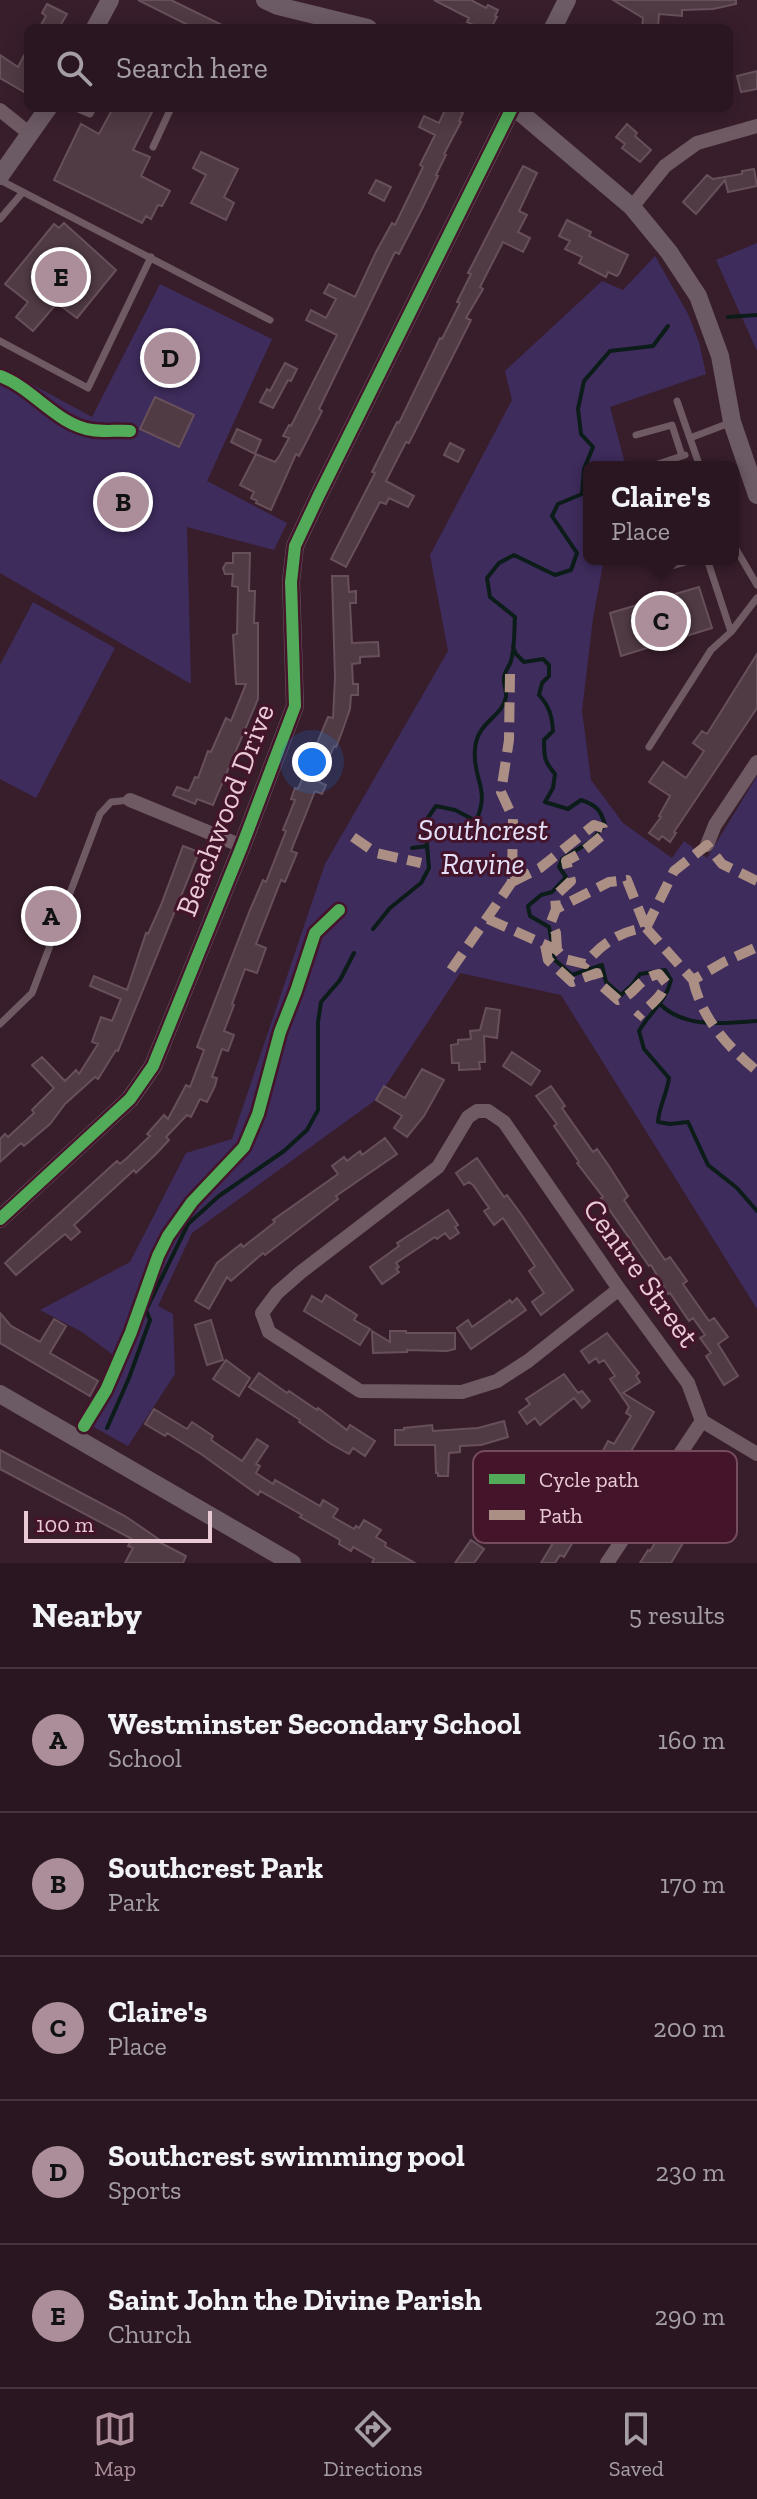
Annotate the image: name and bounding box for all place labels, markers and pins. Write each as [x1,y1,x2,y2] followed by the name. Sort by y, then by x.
[35,247,87,307] pin: E
[144,328,196,388] pin: D
[97,472,149,532] pin: B
[635,591,687,651] pin: C
[25,886,77,946] pin: A

